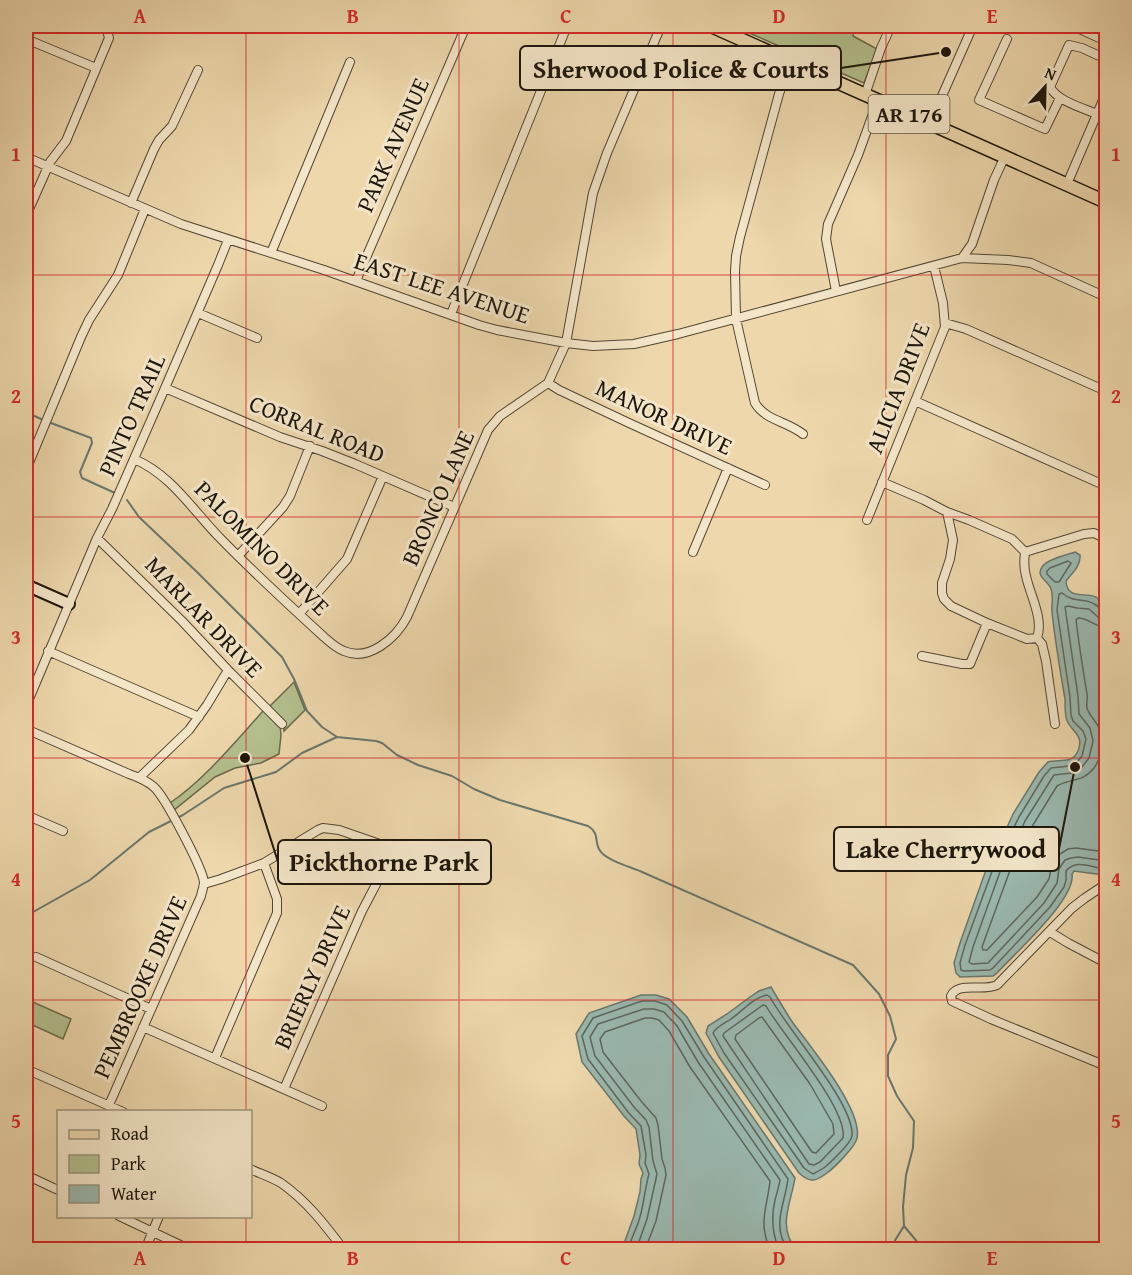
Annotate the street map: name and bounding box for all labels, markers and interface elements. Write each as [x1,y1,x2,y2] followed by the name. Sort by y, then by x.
[134,1,147,30] text: A
[347,1,359,30] text: B
[560,1,572,30] text: C
[772,1,786,30] text: D
[987,1,998,30] text: E
[520,46,841,90] callout: Sherwood Police & Courts
[533,49,829,88] text: Sherwood Police & Courts
[1015,57,1075,117] north arrow
[1041,60,1060,86] text: N
[347,72,438,217] street label: PARK AVENUE
[868,95,950,133] road number: AR 176
[11,139,21,168] text: 1
[1111,139,1121,168] text: 1
[350,243,534,332] street label: EAST LEE AVENUE
[857,317,939,458] street label: ALICIA DRIVE
[89,348,174,481] street label: PINTO TRAIL
[590,370,738,464] street label: MANOR DRIVE
[11,381,21,410] text: 2
[1111,381,1121,410] text: 2
[244,385,390,472] street label: CORRAL ROAD
[392,425,483,571] street label: BRONCO LANE
[187,472,338,623] street label: PALOMINO DRIVE
[137,548,271,685] street label: MARLAR DRIVE
[11,622,21,651] text: 3
[1111,622,1121,651] text: 3
[834,827,1059,871] callout: Lake Cherrywood
[846,829,1046,868] text: Lake Cherrywood
[278,840,491,884] callout: Pickthorne Park
[289,842,479,881] text: Pickthorne Park
[11,864,21,893] text: 4
[1111,864,1121,893] text: 4
[84,890,196,1084] street label: PEMBROOKE DRIVE
[264,899,359,1054] street label: BRIERLY DRIVE
[11,1106,21,1135] text: 5
[1111,1106,1121,1135] text: 5
[57,1110,252,1218] legend
[111,1120,149,1147] text: Road
[111,1150,147,1177] text: Park
[111,1180,157,1207] text: Water
[134,1243,147,1272] text: A
[347,1243,359,1272] text: B
[560,1243,572,1272] text: C
[772,1243,786,1272] text: D
[987,1243,998,1272] text: E

